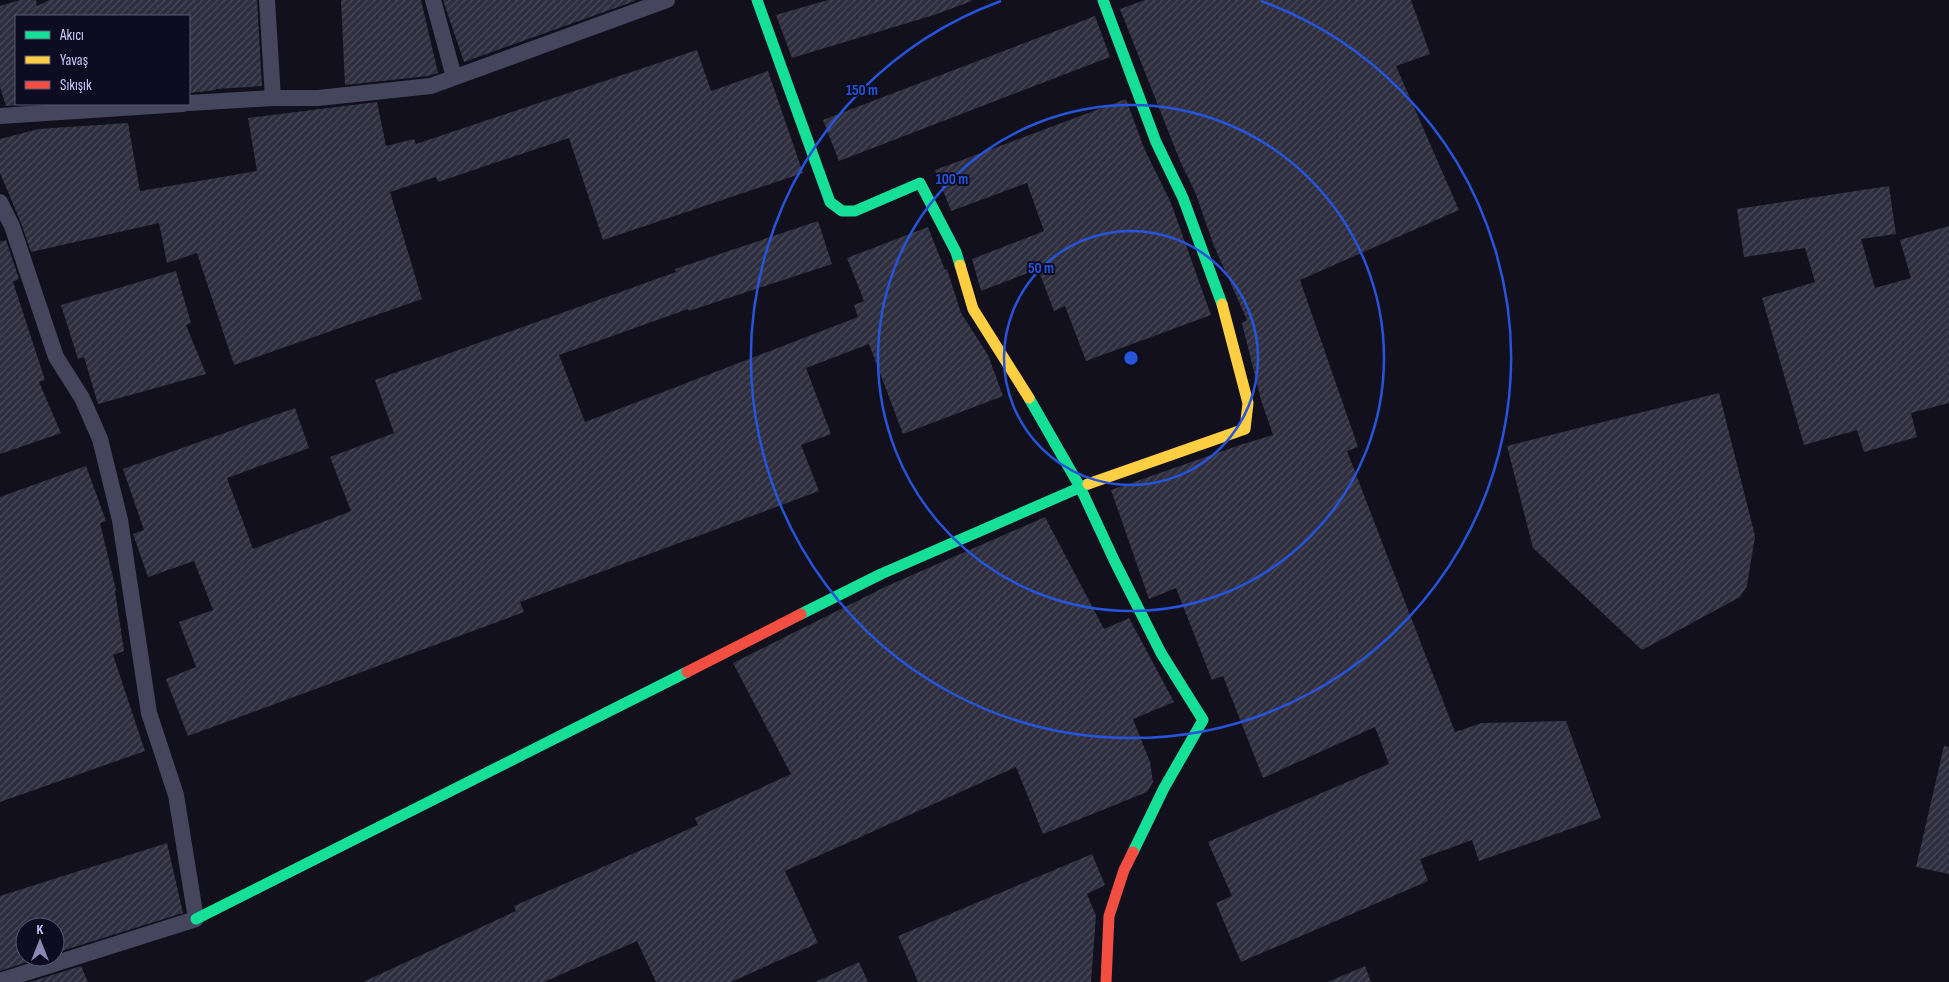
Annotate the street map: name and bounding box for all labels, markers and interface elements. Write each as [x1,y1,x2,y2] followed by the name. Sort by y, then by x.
[15,15,190,105] legend
[59,26,84,45] text: Akıcı
[60,51,88,70] text: Yavaş
[60,76,92,95] text: Sıkışık
[846,81,878,100] text: 150 m
[936,170,968,189] text: 100 m
[1028,259,1054,278] text: 50 m
[1122,349,1140,367] centre of rings
[15,917,65,967] north arrow
[37,921,44,938] text: K

